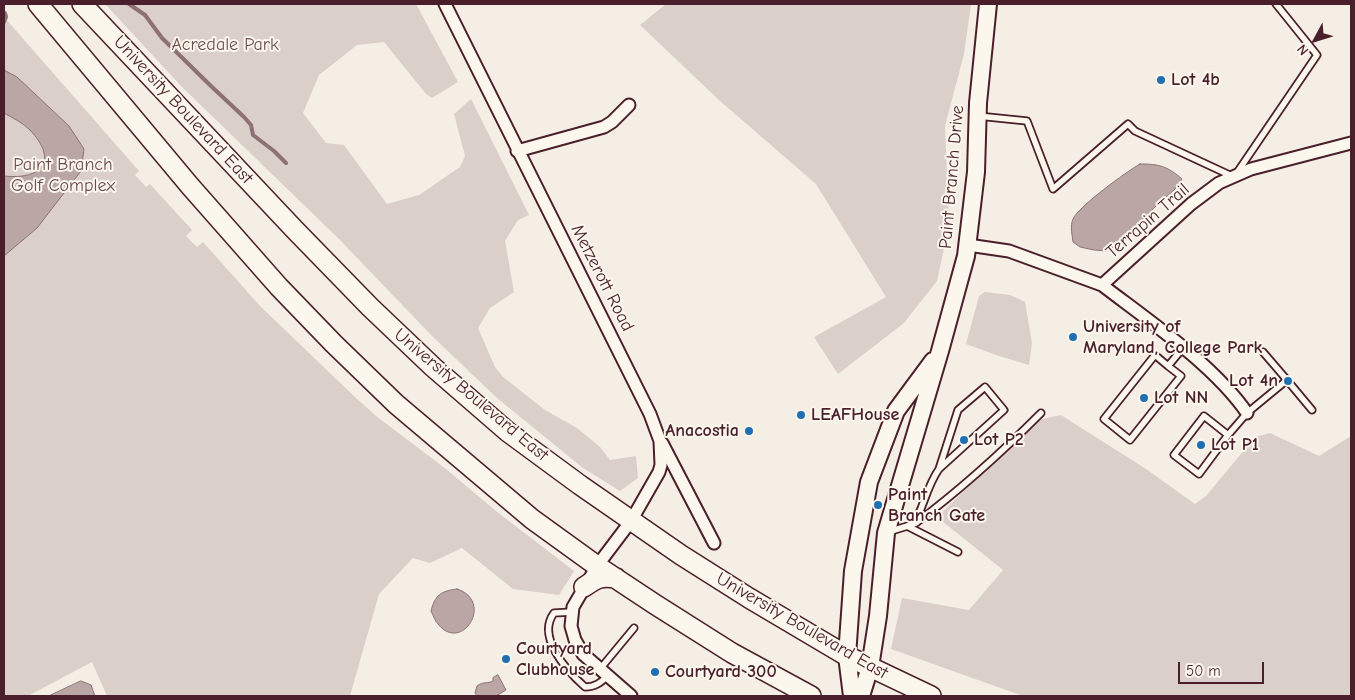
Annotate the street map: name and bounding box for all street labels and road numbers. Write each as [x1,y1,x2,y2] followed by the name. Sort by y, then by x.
[109,31,257,189] street label: University Boulevard East
[935,104,969,250] street label: Paint Branch Drive
[1102,179,1194,263] street label: Terrapin Trail
[566,221,638,335] street label: Metzerott Road
[389,324,553,466] street label: University Boulevard East
[712,568,892,684] street label: University Boulevard East

